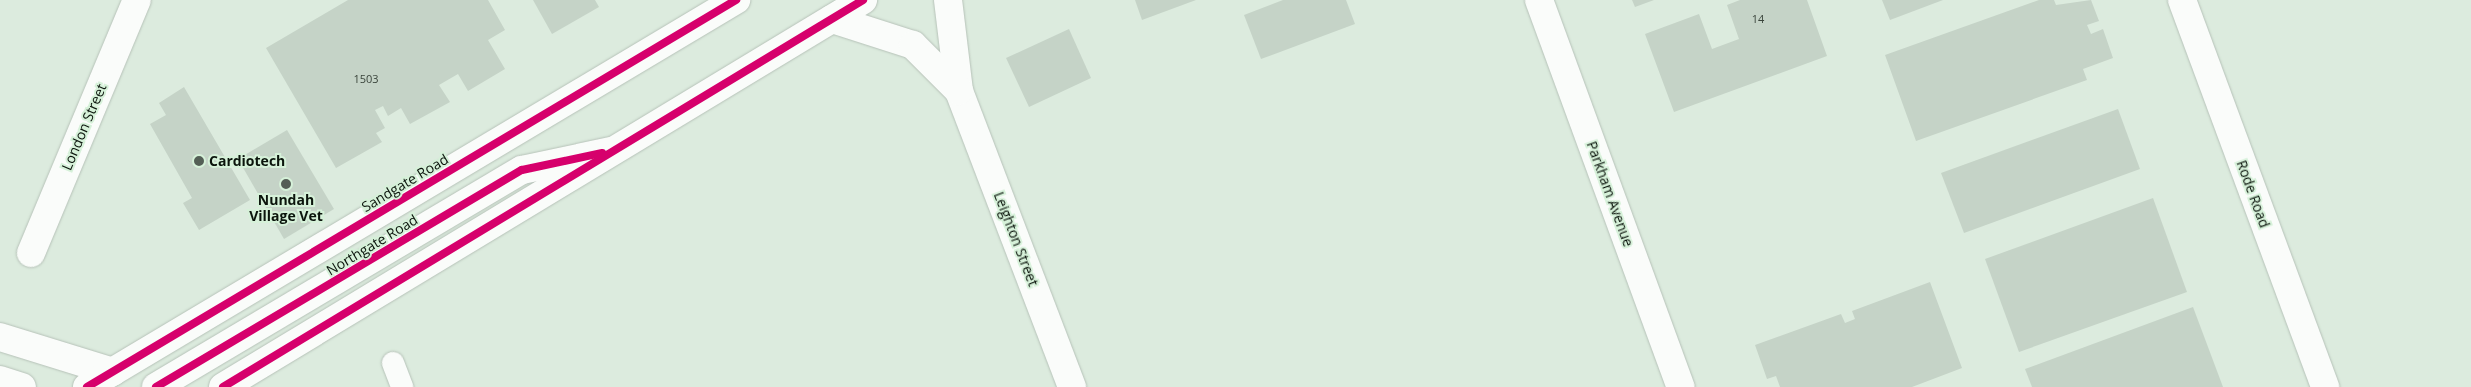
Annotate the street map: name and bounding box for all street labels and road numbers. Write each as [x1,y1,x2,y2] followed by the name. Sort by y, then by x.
[58,81,110,173] street label: London Street
[1583,139,1637,249] street label: Parkham Avenue
[359,151,451,215] street label: Sandgate Road
[2233,158,2273,230] street label: Rode Road
[990,189,1042,289] street label: Leighton Street
[323,211,421,279] street label: Northgate Road

